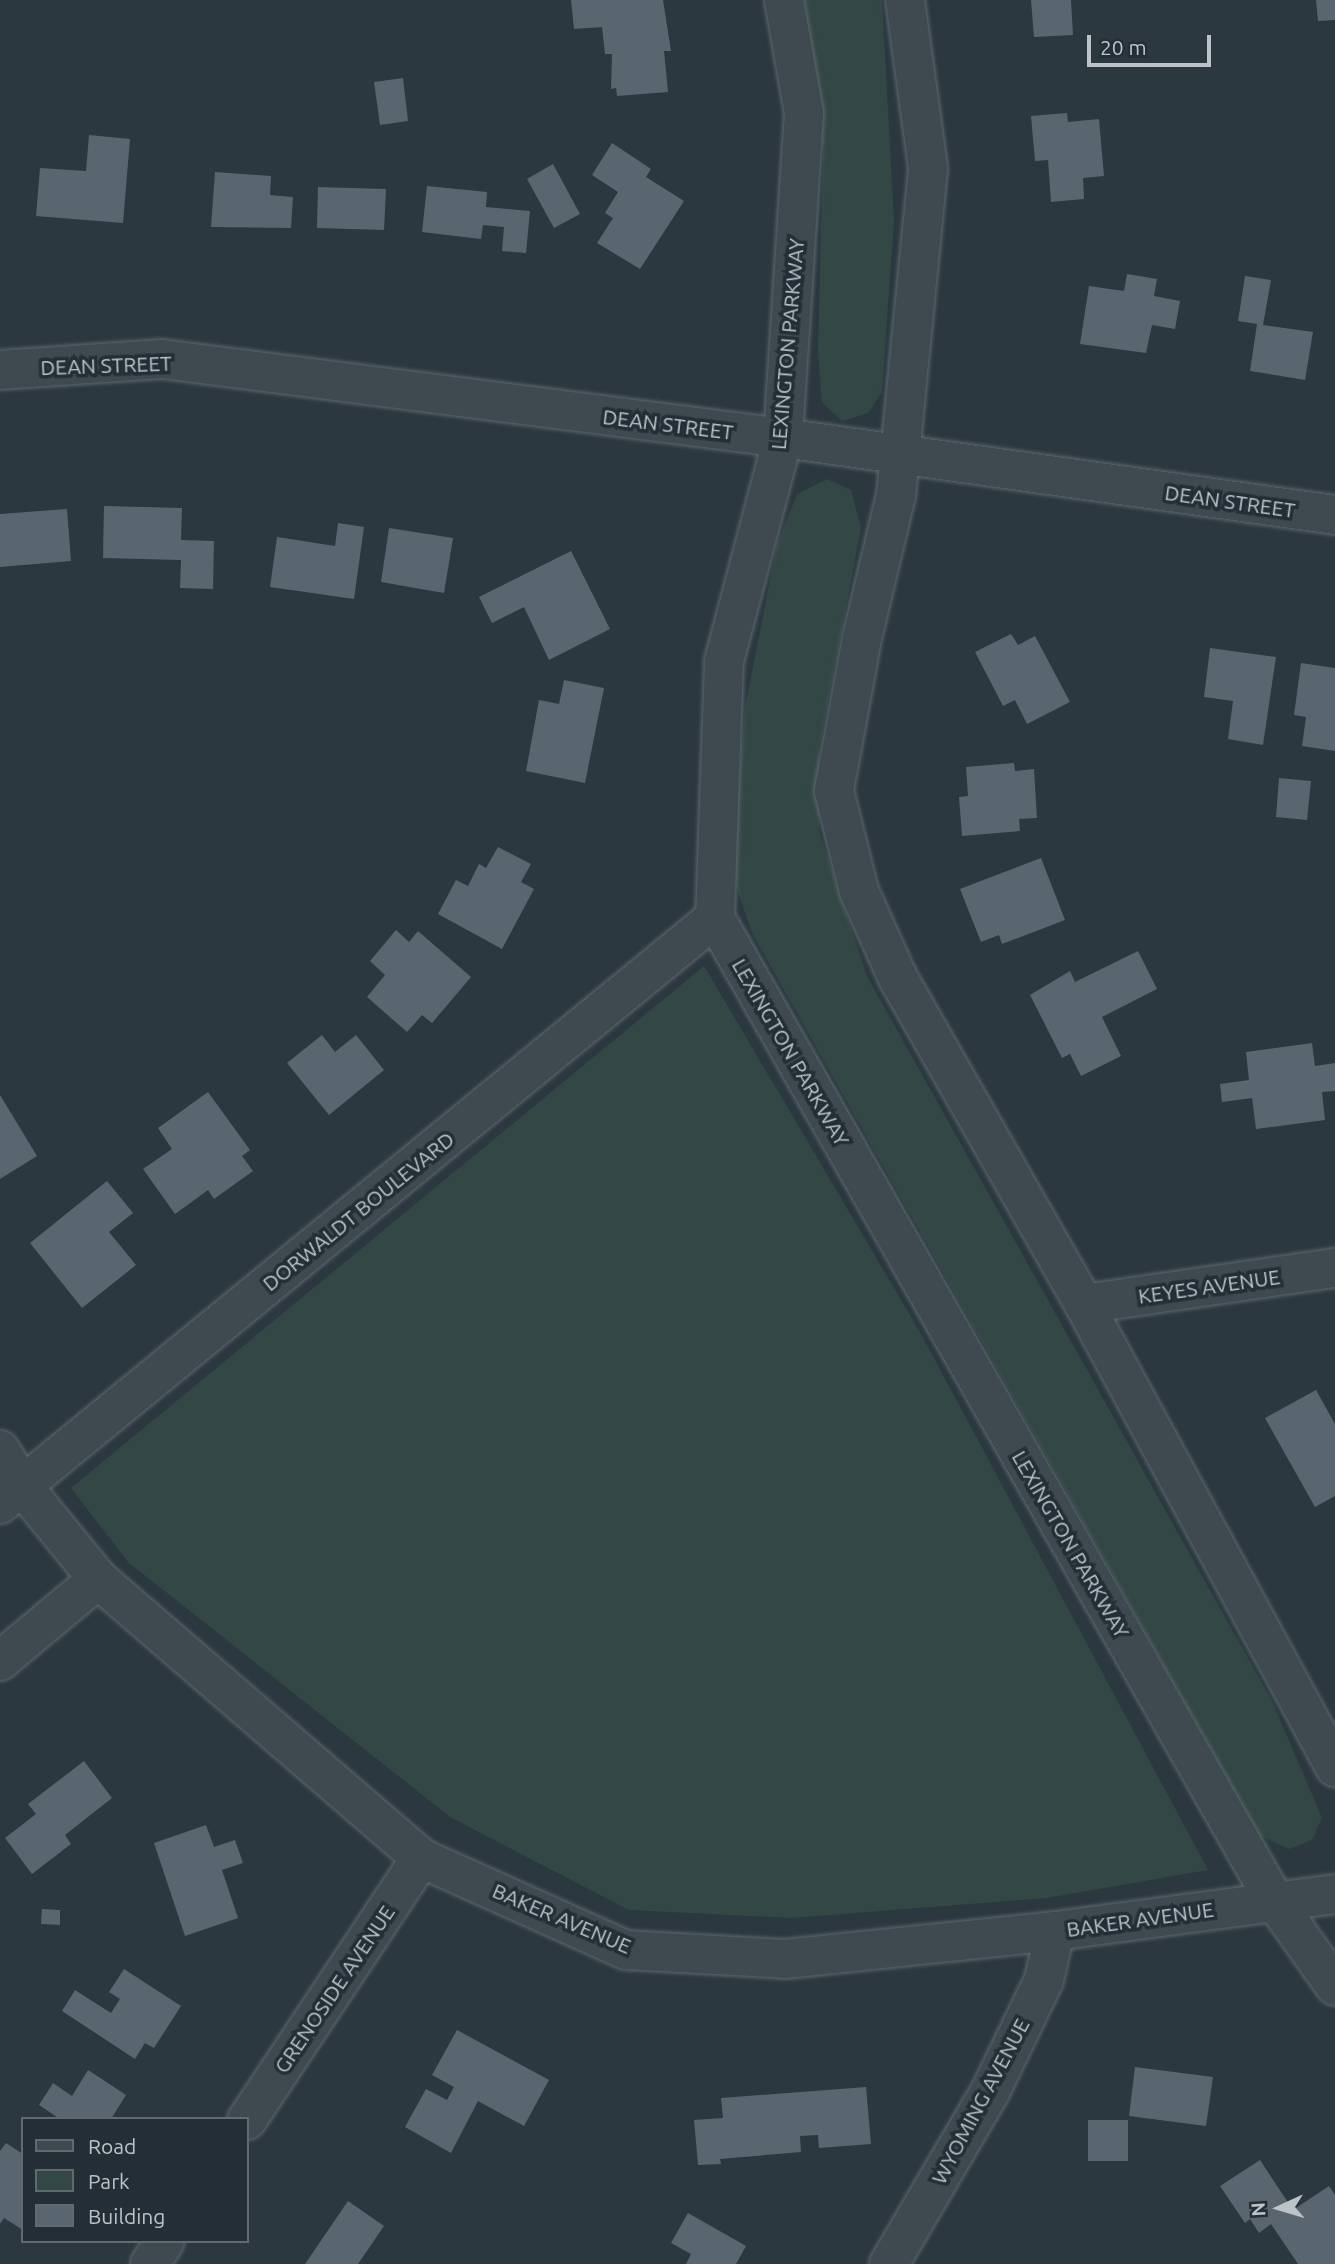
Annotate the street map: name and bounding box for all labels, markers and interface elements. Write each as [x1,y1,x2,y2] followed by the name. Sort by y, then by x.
[1090,21,1214,65] scale bar
[1100,35,1147,59] text: 20 m
[765,237,809,451] street label: LEXINGTON PARKWAY
[40,350,172,380] street label: DEAN STREET
[601,403,735,445] street label: DEAN STREET
[1163,479,1297,523] street label: DEAN STREET
[727,954,855,1150] street label: LEXINGTON PARKWAY
[257,1126,459,1296] street label: DORWALDT BOULEVARD
[1136,1264,1282,1308] street label: KEYES AVENUE
[1007,1446,1135,1642] street label: LEXINGTON PARKWAY
[489,1877,635,1959] street label: BAKER AVENUE
[1065,1896,1215,1942] street label: BAKER AVENUE
[269,1900,399,2078] street label: GRENOSIDE AVENUE
[926,2014,1034,2188] street label: WYOMING AVENUE
[21,2117,248,2243] legend
[88,2134,136,2158] text: Road
[88,2169,130,2193] text: Park
[1244,2173,1314,2243] north arrow
[1247,2202,1270,2217] text: N
[88,2204,165,2228] text: Building

